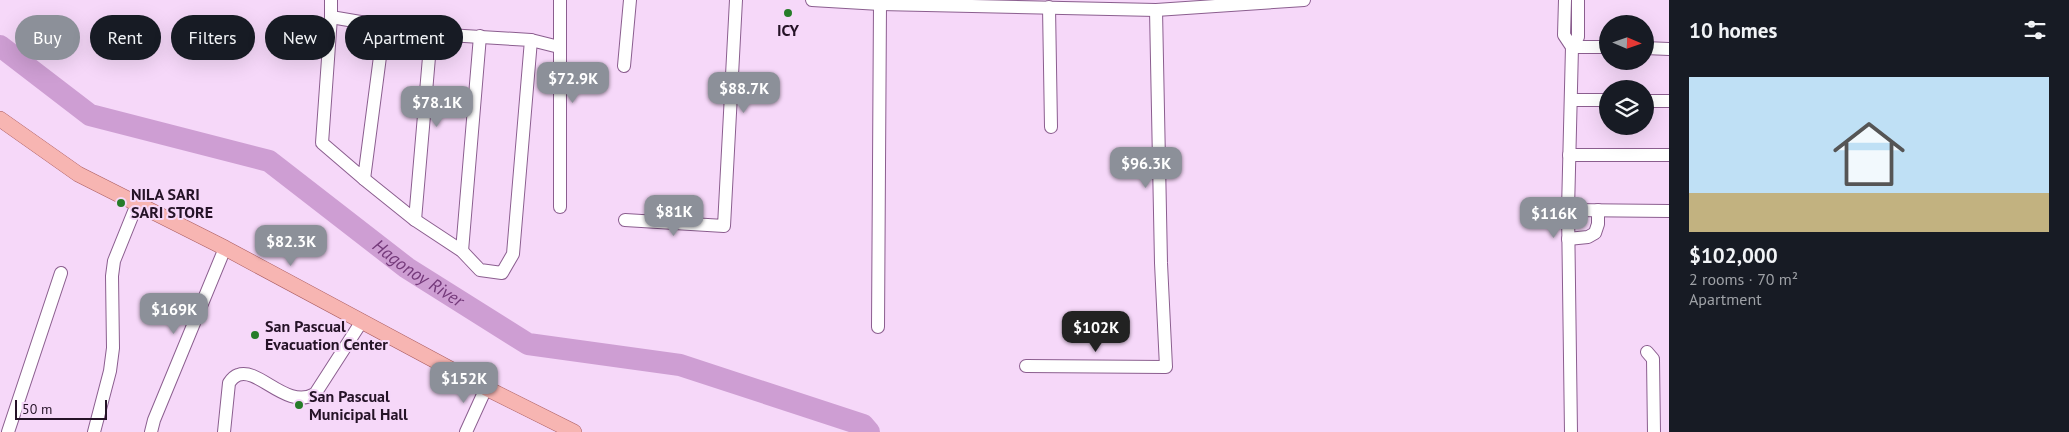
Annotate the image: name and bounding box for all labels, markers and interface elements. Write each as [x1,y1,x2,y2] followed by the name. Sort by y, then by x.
[782,7,794,19] marker: ICY
[15,15,80,60] chip: Buy
[90,15,161,60] chip: Rent
[171,15,255,60] chip: Filters
[265,15,335,60] chip: New
[345,15,463,60] chip: Apartment
[1599,15,1654,70] north arrow
[1599,15,1654,135] map controls
[2021,16,2049,44] icon: filters
[1689,17,1777,44] text: 10 homes
[777,20,800,40] place label: ICY
[532,62,614,104] pin: $72.9K
[548,68,598,88] text: $72.9K
[703,72,785,114] pin: $88.7K
[719,78,769,98] text: $88.7K
[1599,80,1654,135] button: layers
[396,86,478,128] pin: $78.1K
[412,92,462,112] text: $78.1K
[1824,109,1914,199] icon: home
[1105,146,1187,189] pin: $96.3K
[1121,153,1171,173] text: $96.3K
[131,184,213,222] place label: NILA SARI SARI STORE
[644,194,704,237] pin: $81K
[1519,196,1589,239] pin: $116K
[115,197,127,209] marker: NILA SARI SARI STORE
[655,201,693,221] text: $81K
[1531,203,1577,223] text: $116K
[250,224,332,267] pin: $82.3K
[266,231,316,251] text: $82.3K
[368,234,469,312] water label: Hagonoy River
[1689,242,1778,269] text: $102,000
[1689,269,1798,289] text: 2 rooms · 70 m²
[1689,289,1762,309] text: Apartment
[139,292,209,335] pin: $169K
[151,299,197,319] text: $169K
[1061,310,1131,353] pin: $102K
[265,316,388,354] place label: San Pascual Evacuation Center
[1073,317,1119,337] text: $102K
[249,329,261,341] marker: San Pascual Evacuation Center
[429,362,499,404] pin: $152K
[441,368,487,388] text: $152K
[309,386,408,424] place label: San Pascual Municipal Hall
[15,397,108,420] scale bar
[293,399,305,411] marker: San Pascual Municipal Hall
[22,400,52,418] text: 50 m

